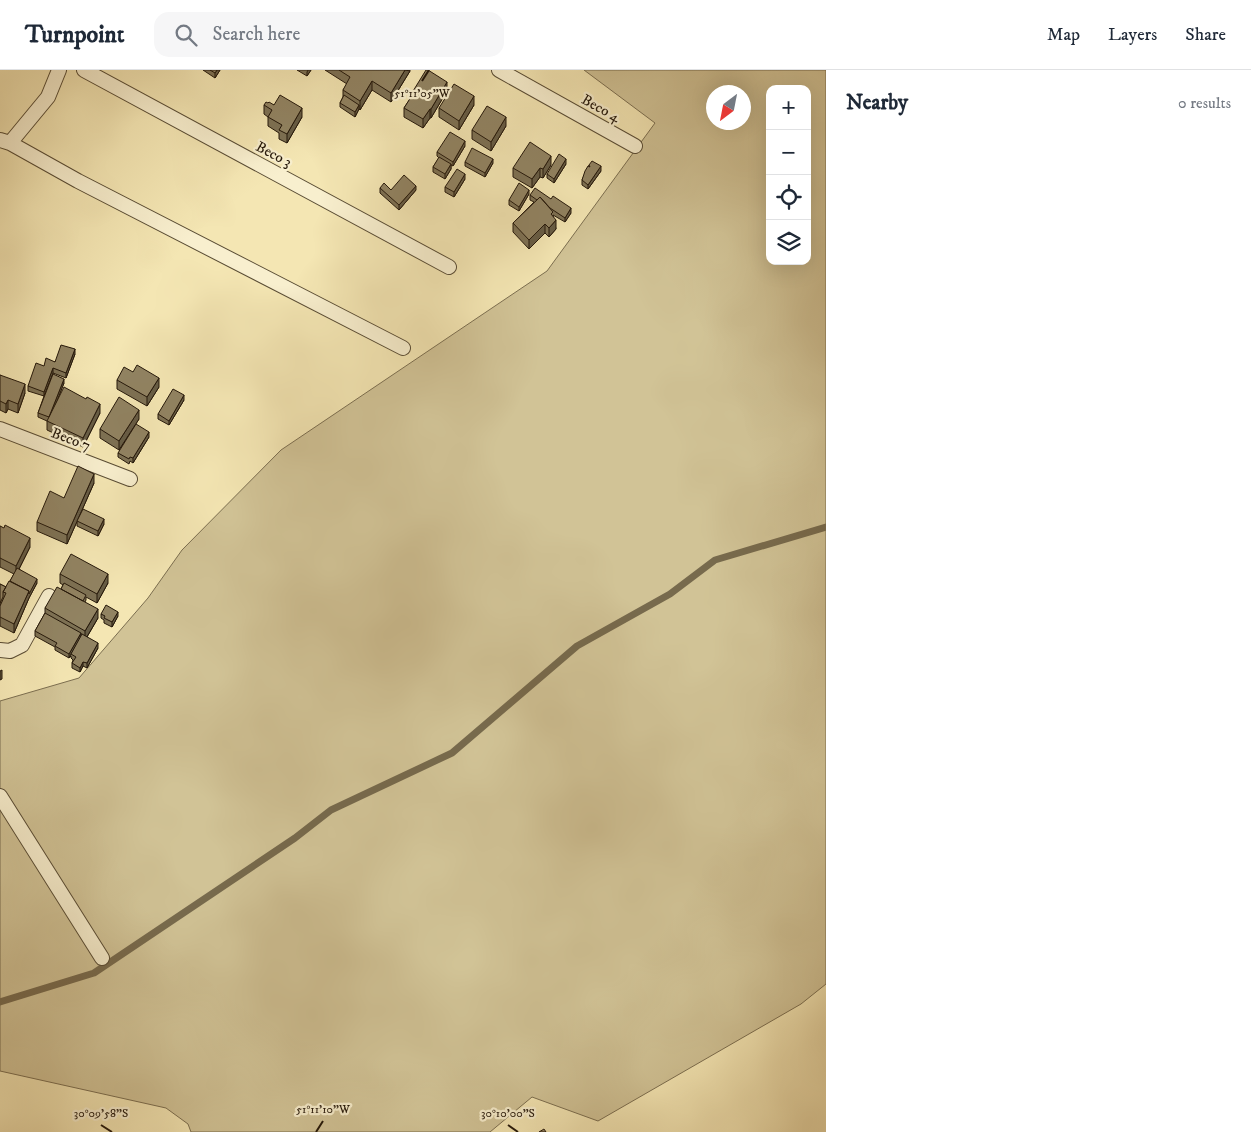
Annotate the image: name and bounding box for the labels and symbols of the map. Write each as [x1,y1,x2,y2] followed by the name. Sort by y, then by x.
[706,85,751,130] north arrow
[394,86,451,101] text: 51°11'05"W
[578,90,624,127] street label: Beco 4
[252,137,295,172] street label: Beco 3
[48,423,93,456] street label: Beco 7
[296,1102,351,1117] text: 51°11'10"W
[74,1106,128,1121] text: 30°09'58"S
[481,1106,535,1121] text: 30°10'00"S

